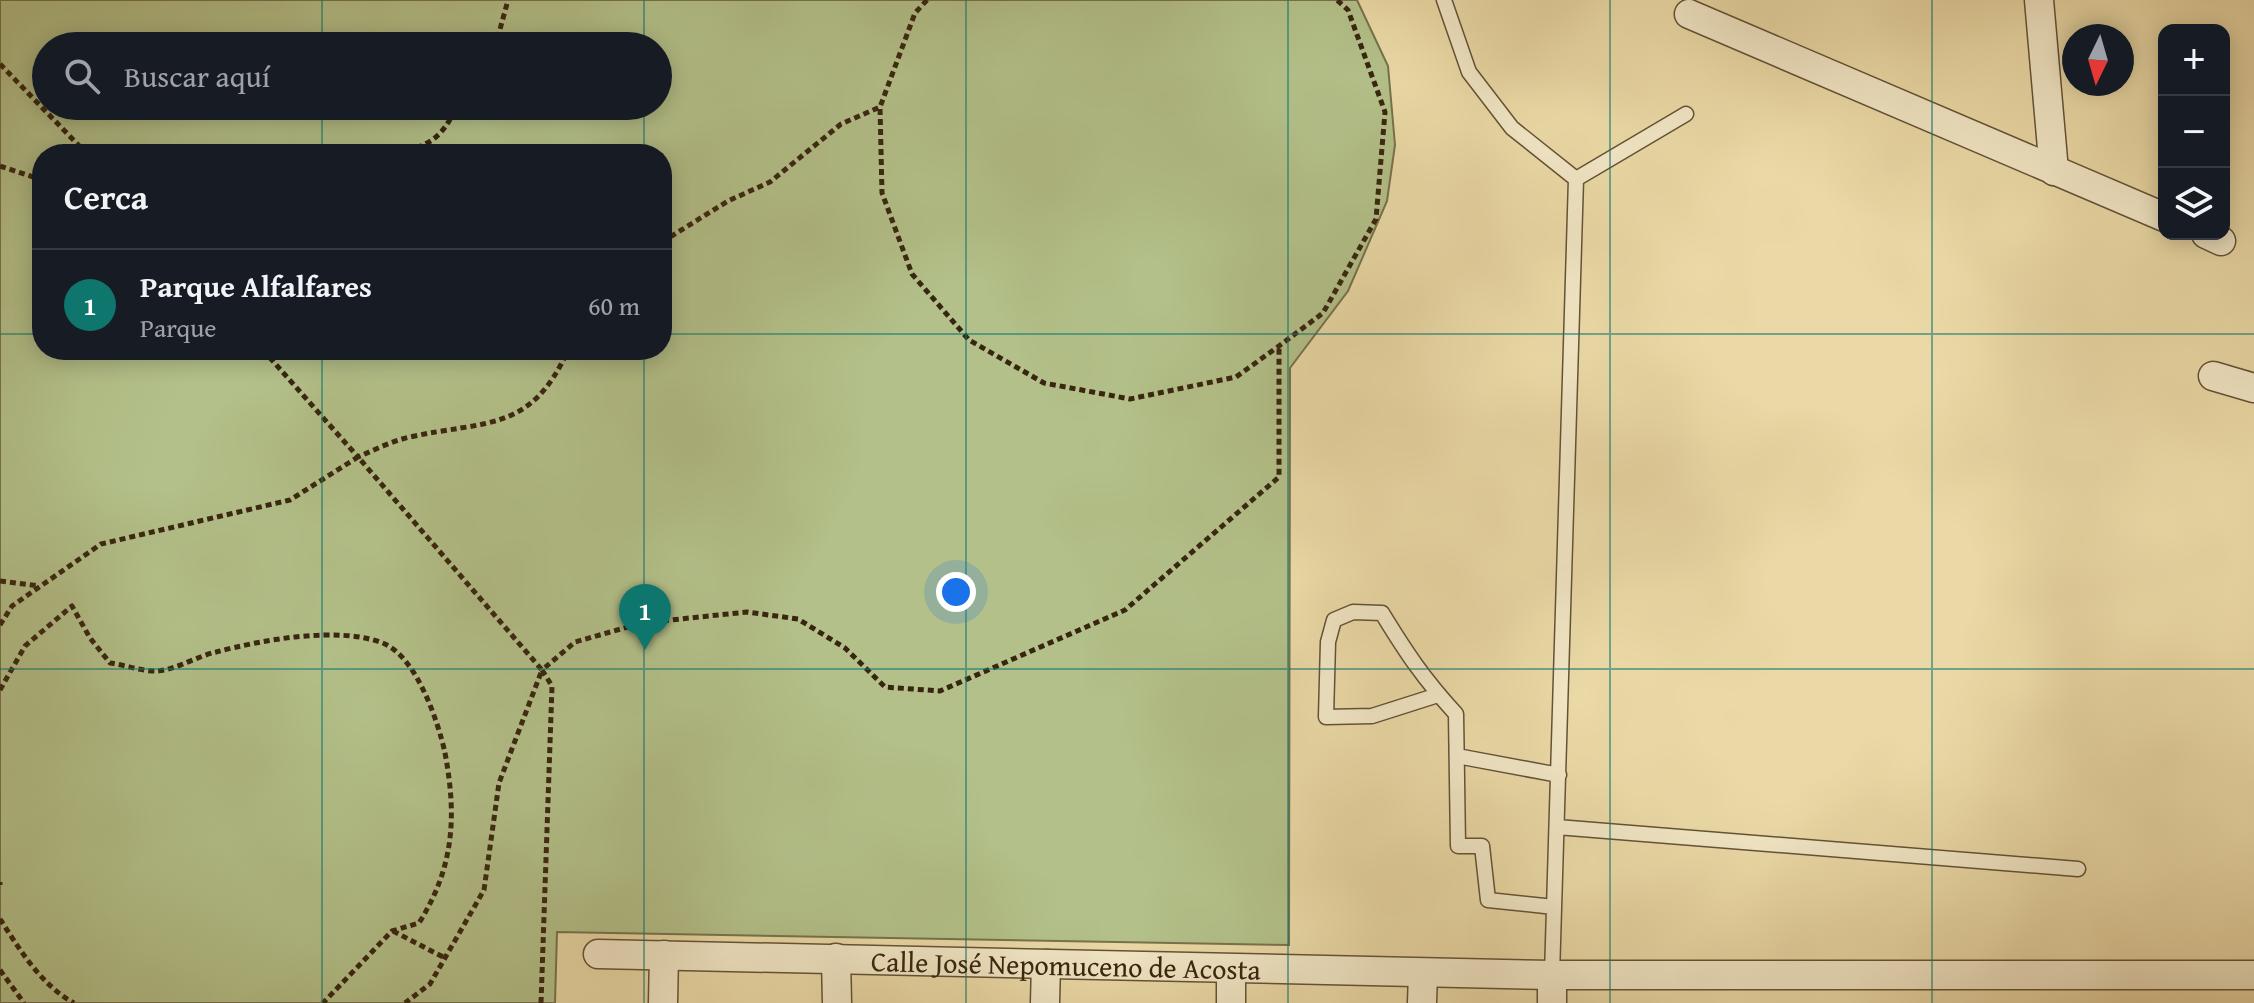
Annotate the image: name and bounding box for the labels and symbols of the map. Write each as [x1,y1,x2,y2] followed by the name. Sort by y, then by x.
[2062,24,2134,96] north arrow
[936,572,976,612] your location
[619,584,671,650] pin: 1
[871,940,1262,989] street label: Calle José Nepomuceno de Acosta

